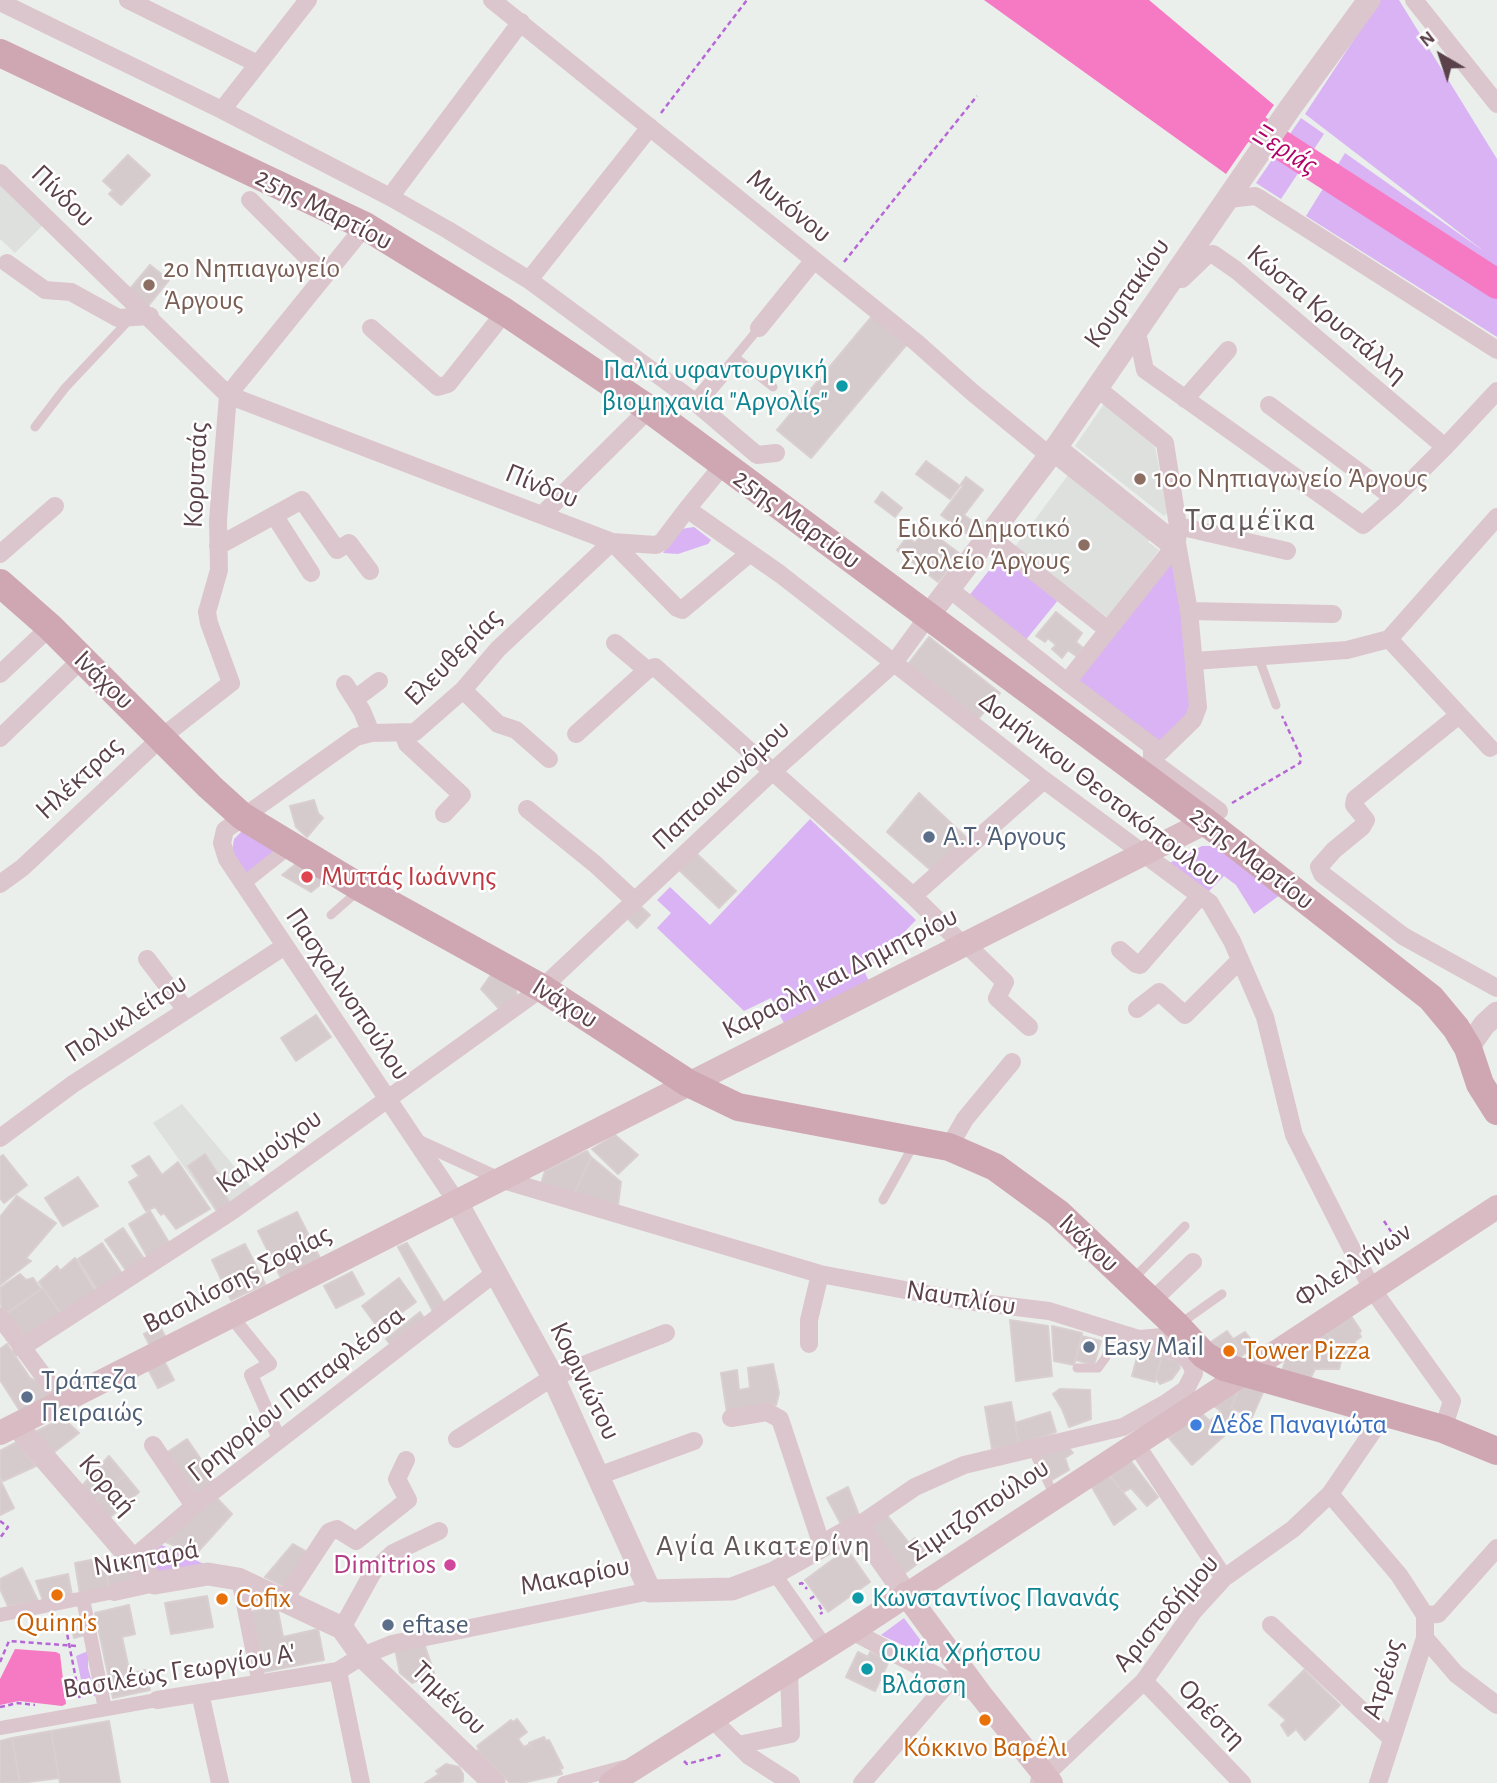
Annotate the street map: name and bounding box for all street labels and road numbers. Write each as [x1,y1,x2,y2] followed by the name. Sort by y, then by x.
[24,157,102,235] street label: Πίνδου
[250,160,398,258] street label: 25ης Μαρτίου
[740,162,838,250] street label: Μυκόνου
[1077,231,1177,355] street label: Κουρτακίου
[1240,237,1414,391] street label: Κώστα Κρυστάλλη
[176,421,216,529] street label: Κορυτσάς
[500,456,584,516] street label: Πίνδου
[727,461,867,577] street label: 25ης Μαρτίου
[397,601,509,713] street label: Ελευθερίας
[67,643,141,717] street label: Ινάχου
[972,684,1228,894] street label: Δομήνικου Θεοτοκόπουλου
[645,713,797,857] street label: Παπαοικονόμου
[29,729,129,827] street label: Ηλέκτρας
[1183,799,1321,917] street label: 25ης Μαρτίου
[717,899,963,1047] street label: Καραολή και Δημητρίου
[278,901,418,1087] street label: Πασχαλινοπούλου
[59,966,193,1070] street label: Πολυκλείτου
[526,970,604,1036] street label: Ινάχου
[209,1101,329,1201] street label: Καλμούχου
[1051,1206,1127,1280] street label: Ινάχου
[1288,1215,1418,1315] street label: Φιλελλήνων
[137,1217,337,1341] street label: Βασιλίσσης Σοφίας
[904,1273,1018,1323] street label: Ναυπλίου
[181,1299,411,1489] street label: Γρηγορίου Παπαφλέσσα
[542,1316,628,1446] street label: Κοφινιώτου
[71,1447,143,1523] street label: Κοραή
[902,1451,1056,1569] street label: Σιμιτζοπούλου
[91,1532,201,1584] street label: Νικηταρά
[1106,1547,1226,1679] street label: Αριστοδήμου
[517,1549,633,1603] street label: Μακαρίου
[1355,1635,1411,1723] street label: Ατρέως
[60,1636,298,1706] street label: Βασιλέως Γεωργίου Α'
[404,1654,494,1742] street label: Τημένου
[1171,1672,1253,1756] street label: Ορέστη

